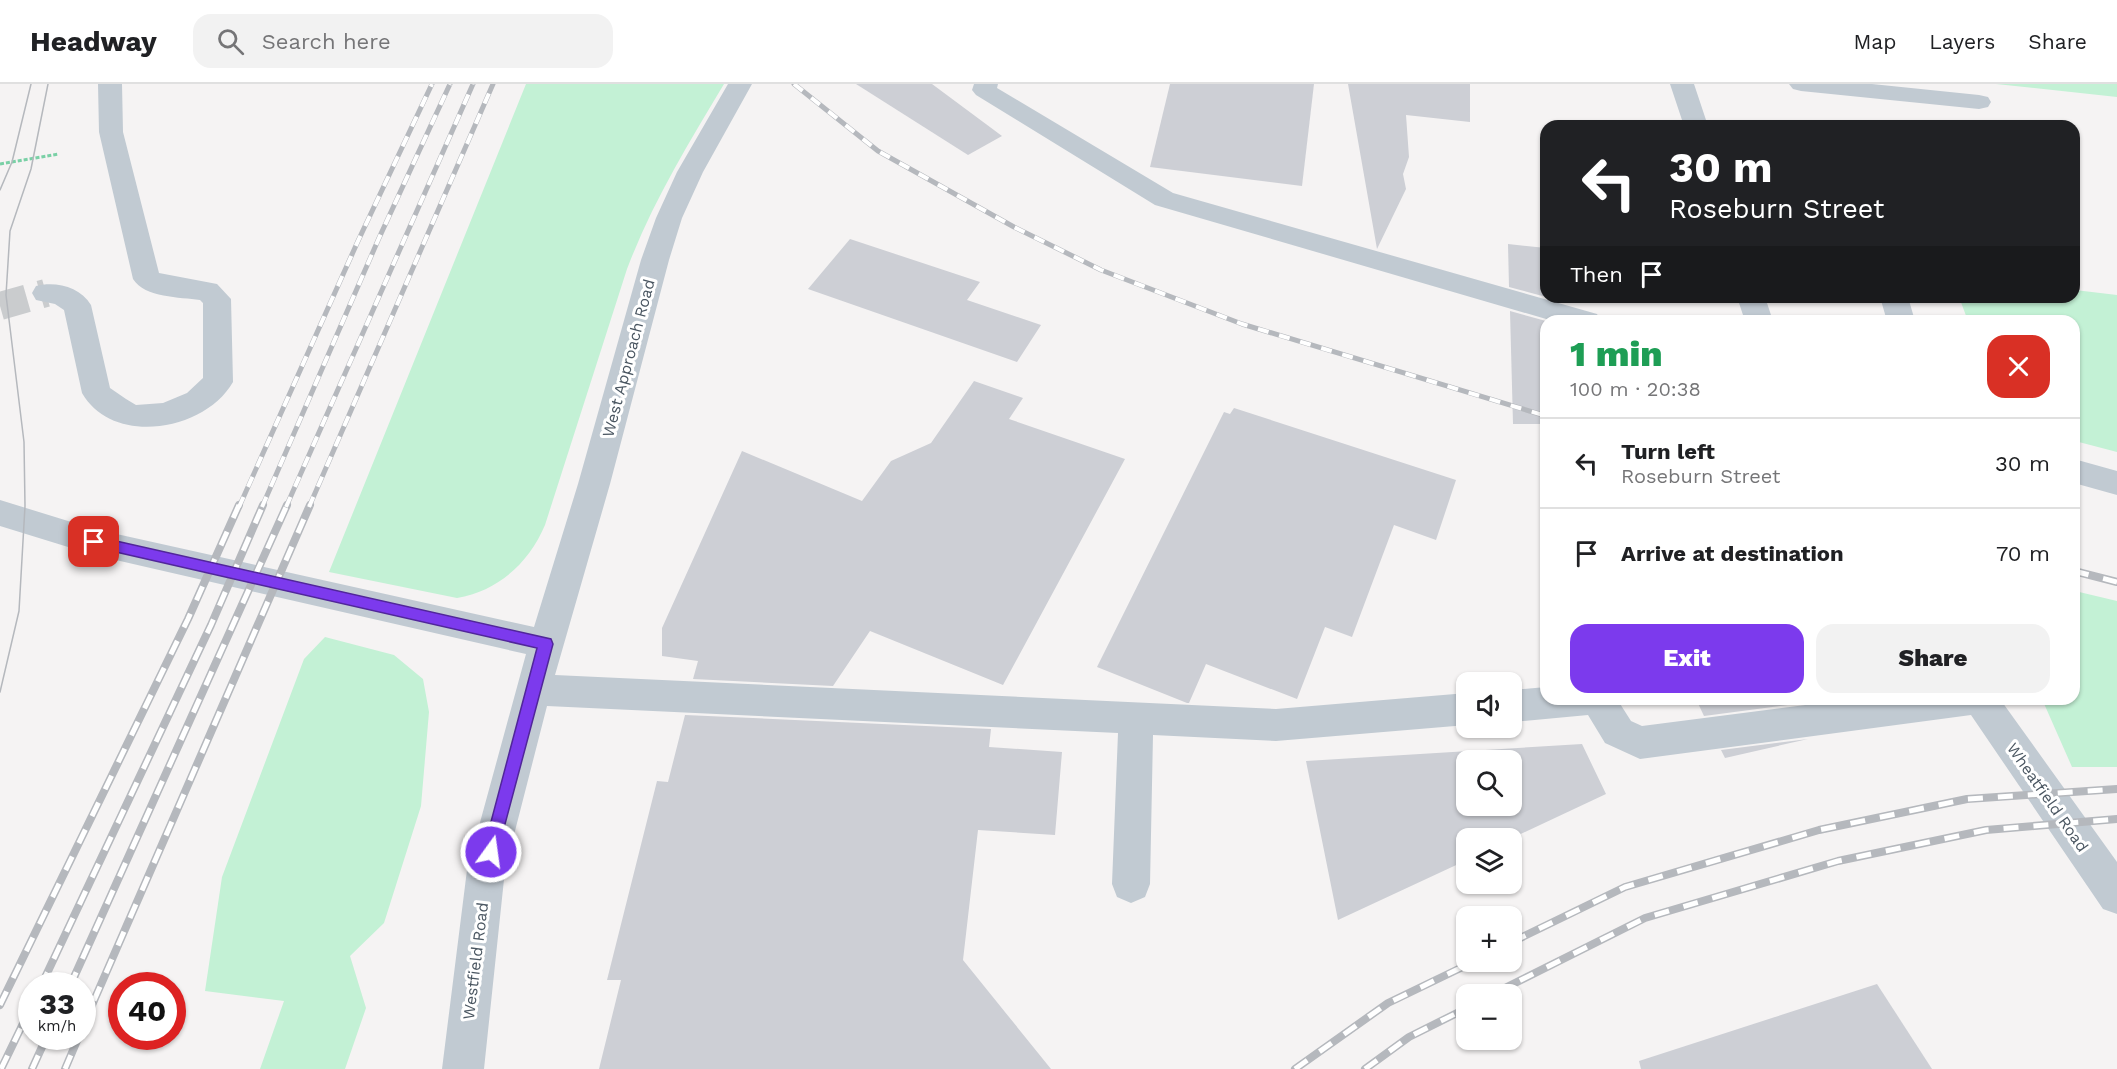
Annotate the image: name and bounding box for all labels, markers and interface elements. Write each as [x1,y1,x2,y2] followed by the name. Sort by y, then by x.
[193,14,613,68] search box
[30,25,157,58] text: Headway
[214,25,247,58] icon: search
[262,29,391,54] text: Search here
[1853,29,1896,54] text: Map
[1929,29,1995,54] text: Layers
[2028,29,2087,54] text: Share
[1669,143,1773,192] text: 30 m
[1570,144,1648,222] icon: left
[1669,193,1884,225] text: Roseburn Street
[1635,258,1668,291] icon: arrive
[1570,262,1623,287] text: Then
[598,277,659,439] street label: West Approach Road
[1570,333,1663,375] text: 1 min
[1987,335,2050,398] button: close
[1570,377,1701,401] text: 100 m · 20:38
[1621,439,1715,464] text: Turn left
[1570,447,1603,480] icon: left
[1995,451,2050,476] text: 30 m
[1621,464,1780,488] text: Roseburn Street
[68,516,119,567] pin
[77,525,110,558] icon: arrive
[1570,537,1603,570] icon: arrive
[1621,541,1844,566] text: Arrive at destination
[1996,541,2050,566] text: 70 m
[1570,624,1804,693] button: Exit
[1816,624,2050,693] button: Share
[1456,672,1522,1050] map controls
[1456,672,1522,738] button: sound
[2003,739,2092,856] street label: Wheatfield Road
[1456,750,1522,816] button: search
[459,820,523,884] position arrow
[1456,828,1522,894] button: layers
[459,901,492,1021] street label: Westfield Road
[1456,906,1522,972] button: +
[108,972,186,1050] speed limit sign: 40
[1456,984,1522,1050] button: −
[39,986,75,1021] text: 33
[38,1017,76,1035] text: km/h

